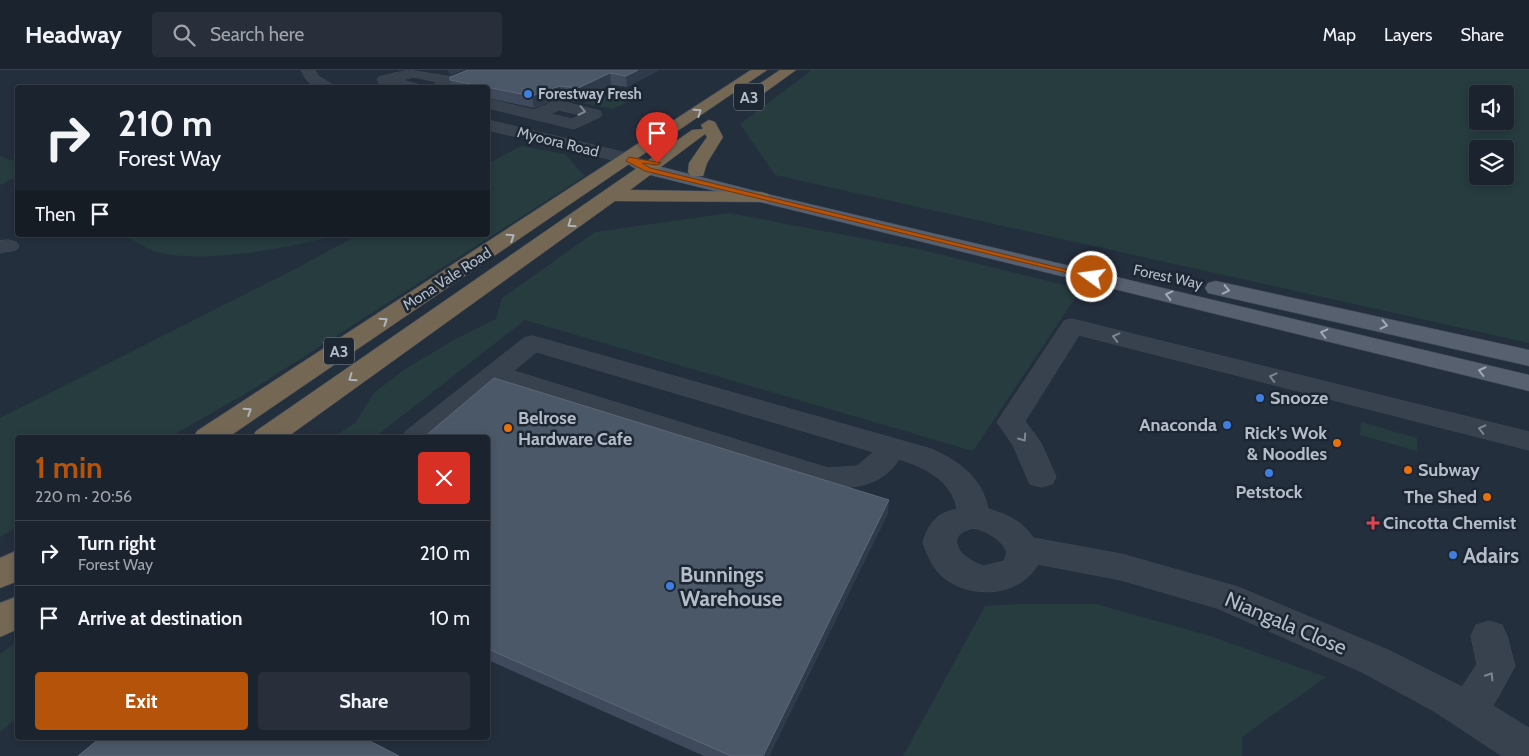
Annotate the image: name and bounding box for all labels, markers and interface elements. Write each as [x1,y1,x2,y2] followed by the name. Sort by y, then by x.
[152,12,502,57] search box
[25,20,122,49] text: Headway
[170,21,198,49] icon: search
[210,23,304,46] text: Search here
[1323,24,1356,46] text: Map
[1384,24,1433,46] text: Layers
[1461,24,1504,46] text: Share
[734,84,764,111] road number: A3
[538,85,642,103] place label: Forestway Fresh
[1469,85,1514,185] map controls
[1469,85,1514,130] button: sound
[522,88,534,100] marker: Forestway Fresh
[118,102,212,145] text: 210 m
[35,105,100,170] icon: right
[577,105,586,116] one-way arrow
[692,109,701,118] one-way arrow
[636,112,678,163] pin
[643,119,671,147] icon: arrive
[515,123,601,161] street label: Myoora Road
[1469,140,1514,185] button: layers
[118,145,221,172] text: Forest Way
[86,200,114,228] icon: arrive
[35,203,76,226] text: Then
[568,218,577,227] one-way arrow
[506,233,515,243] one-way arrow
[399,244,495,314] street label: Mona Vale Road
[1065,250,1117,302] position arrow
[1132,261,1205,293] street label: Forest Way
[1221,284,1230,295] one-way arrow
[1164,290,1173,301] one-way arrow
[378,318,387,327] one-way arrow
[1380,319,1389,330] one-way arrow
[1319,328,1328,339] one-way arrow
[1111,332,1120,343] one-way arrow
[324,338,354,364] road number: A3
[1477,366,1486,377] one-way arrow
[348,372,358,381] one-way arrow
[1269,372,1278,383] one-way arrow
[1270,387,1328,409] place label: Snooze
[1254,392,1266,404] marker: Snooze
[243,407,252,417] one-way arrow
[518,407,632,450] place label: Belrose Hardware Cafe
[1139,414,1217,436] place label: Anaconda
[1221,419,1233,431] marker: Anaconda
[502,422,514,434] marker: Belrose Hardware Cafe
[1244,422,1327,465] place label: Rick's Wok & Noodles
[1477,424,1486,435] one-way arrow
[1017,433,1026,442] one-way arrow
[1331,437,1343,449] marker: Rick's Wok & Noodles
[35,449,103,486] text: 1 min
[418,452,470,504] button: close
[1418,459,1480,481] place label: Subway
[1402,464,1414,476] marker: Subway
[1263,467,1275,479] marker: Petstock
[1236,481,1303,503] place label: Petstock
[1404,486,1477,508] place label: The Shed
[35,487,132,506] text: 220 m · 20:56
[1481,491,1493,503] marker: The Shed
[1383,512,1516,534] place label: Cincotta Chemist
[1367,517,1379,529] marker: Cincotta Chemist
[78,532,156,555] text: Turn right
[35,539,63,567] icon: right
[420,542,470,565] text: 210 m
[1463,543,1519,568] place label: Adairs
[1447,549,1459,561] marker: Adairs
[78,555,153,574] text: Forest Way
[680,562,782,611] place label: Bunnings Warehouse
[664,580,676,592] marker: Bunnings Warehouse
[1221,586,1351,660] street label: Niangala Close
[35,604,63,632] icon: arrive
[78,607,242,630] text: Arrive at destination
[430,607,470,630] text: 10 m
[35,672,248,730] button: Exit
[258,672,470,730] button: Share
[1483,672,1493,681] one-way arrow

